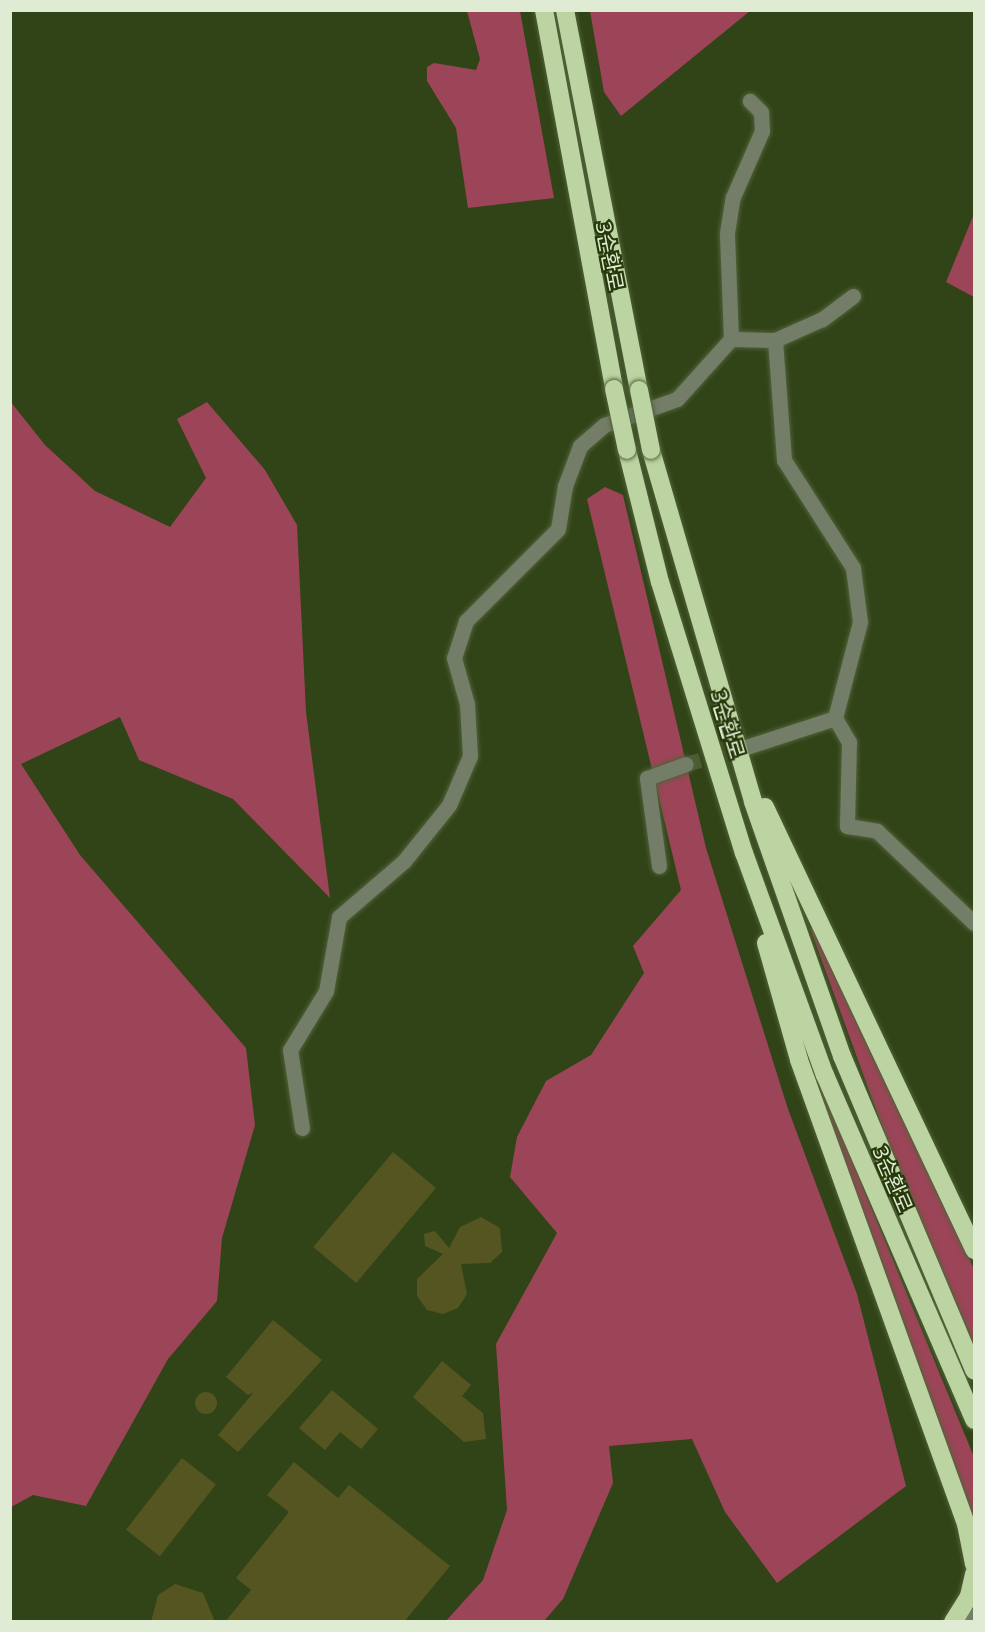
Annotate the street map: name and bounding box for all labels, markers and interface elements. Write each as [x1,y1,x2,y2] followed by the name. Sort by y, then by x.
[591,219,629,293] street label: 3순환로
[706,687,750,761] street label: 3순환로
[868,1142,918,1216] street label: 3순환로

